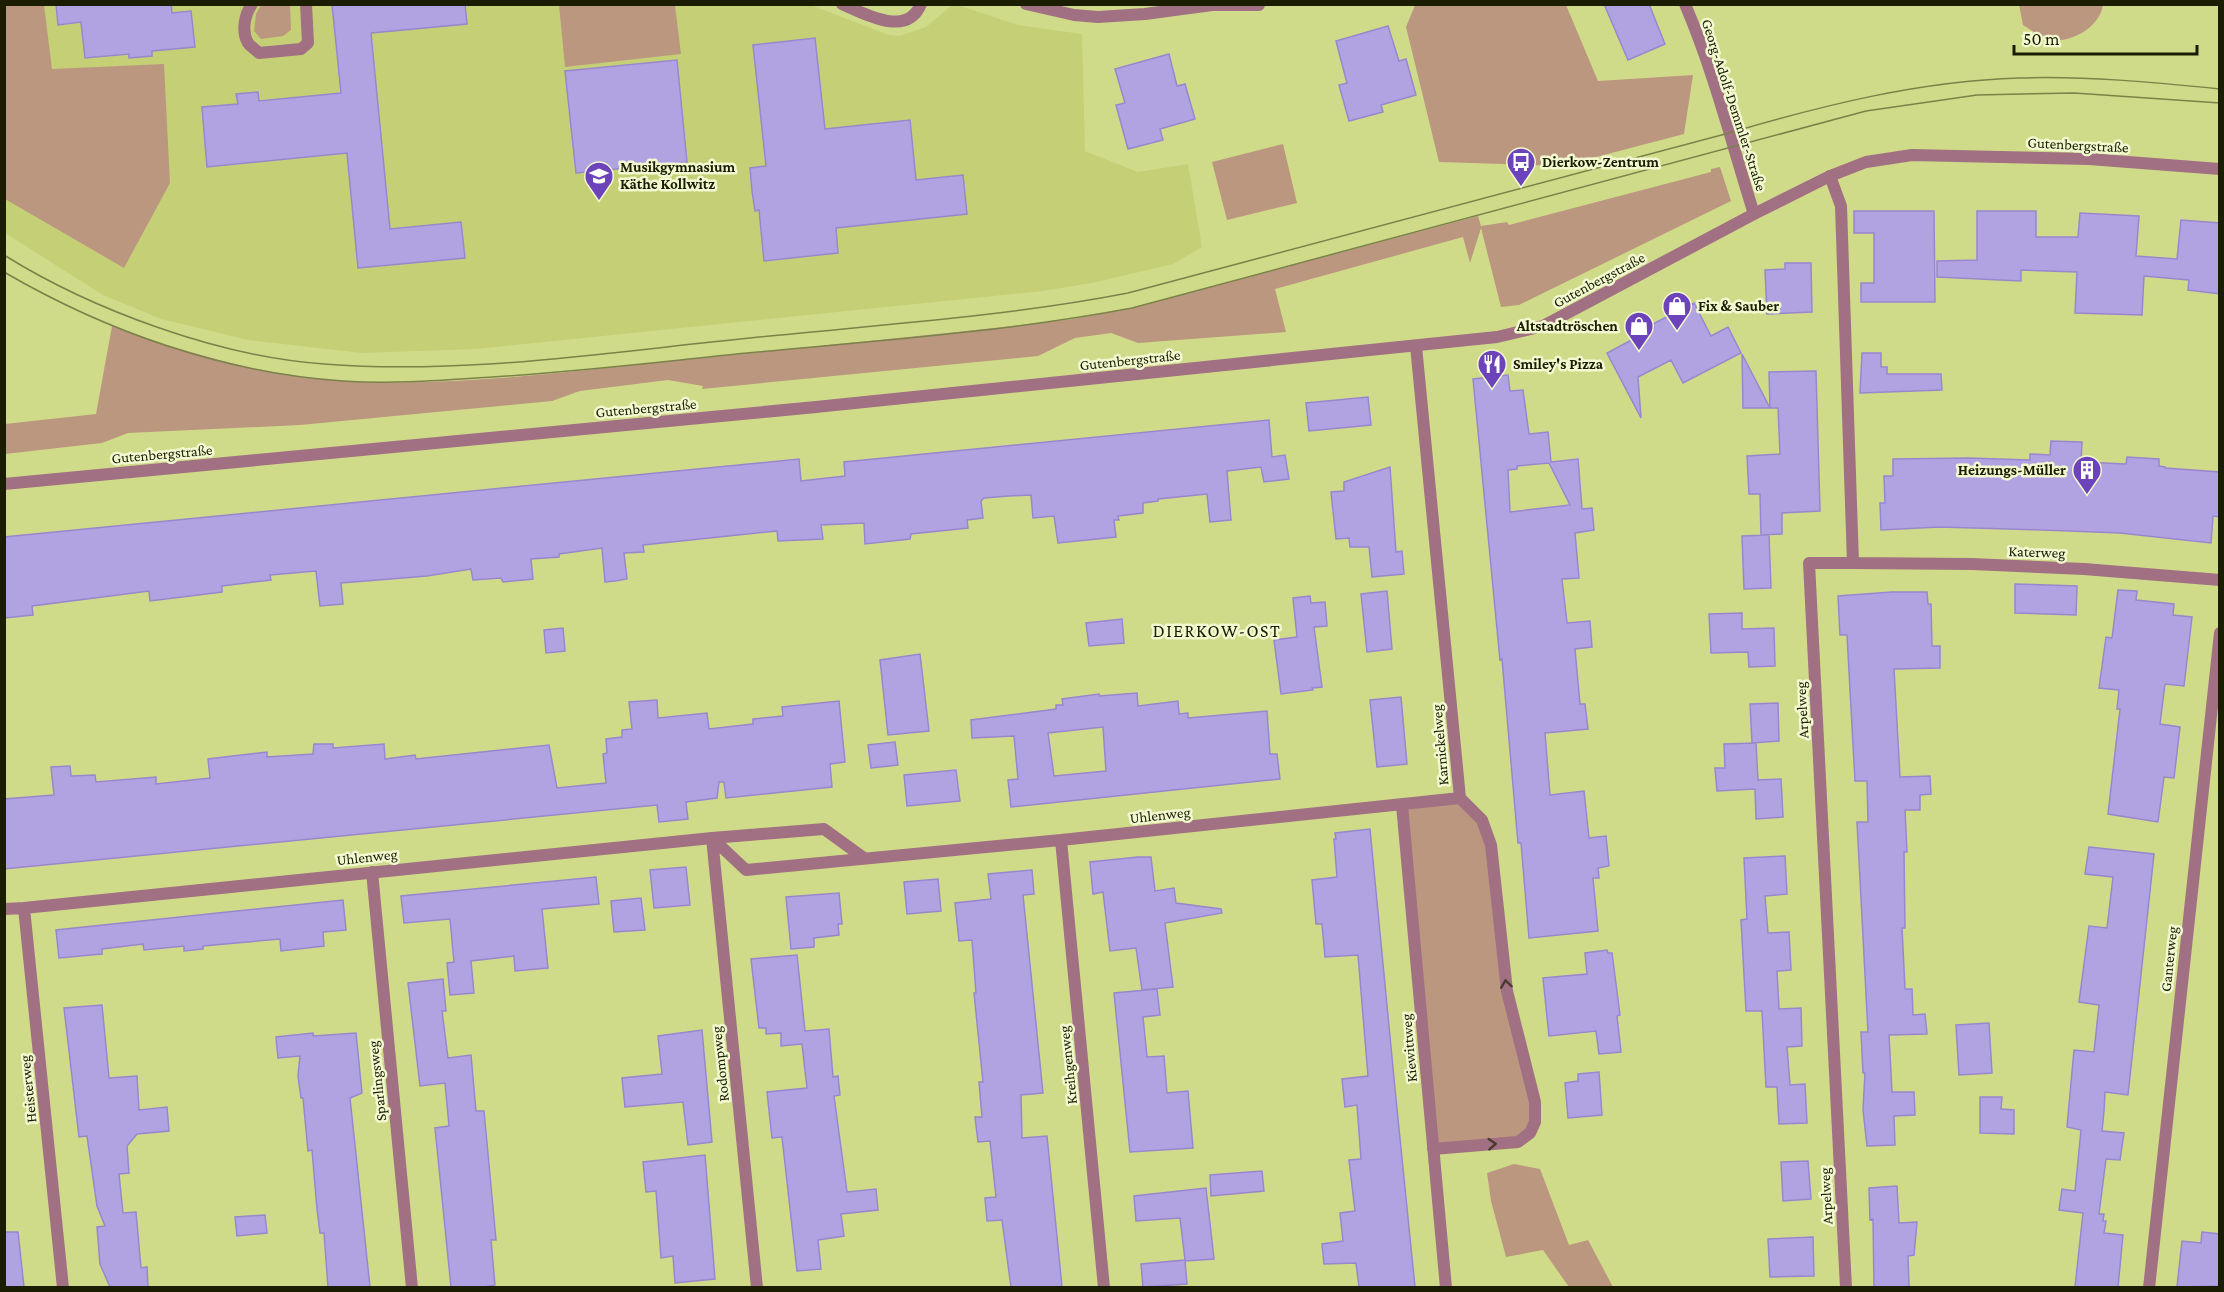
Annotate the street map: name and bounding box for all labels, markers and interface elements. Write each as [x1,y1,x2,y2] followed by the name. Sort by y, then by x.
[1698,17,1770,194] street label: Georg-Adolf-Demmler-Straße
[2014,18,2197,56] scale bar
[2023,29,2060,49] text: 50 m
[2027,134,2129,157] street label: Gutenbergstraße
[1505,146,1537,188] bus stop icon: Dierkow-Zentrum
[1542,154,1659,170] place label: Dierkow-Zentrum
[620,159,736,192] place label: Musikgymnasium Käthe Kollwitz
[583,160,615,202] school or university icon: Musikgymnasium Käthe Kollwitz
[1551,249,1648,312] street label: Gutenbergstraße
[1661,290,1693,332] shop icon: Fix & Sauber
[1698,298,1779,314] place label: Fix & Sauber
[1623,310,1655,352] shop icon: Altstadtröschen
[1516,318,1618,334] place label: Altstadtröschen
[1079,347,1182,374] street label: Gutenbergstraße
[1476,348,1508,390] restaurant icon: Smiley's Pizza
[1513,356,1604,372] place label: Smiley's Pizza
[595,396,698,421] street label: Gutenbergstraße
[111,442,214,467] street label: Gutenbergstraße
[2071,454,2103,496] building icon: Heizungs-Müller
[1958,462,2066,478] place label: Heizungs-Müller
[2008,543,2066,562] street label: Katerweg
[1153,621,1281,641] district label: DIERKOW-OST
[1793,681,1812,739] street label: Arpelweg
[1428,704,1453,786] street label: Karnickelweg
[1129,804,1191,827] street label: Uhlenweg
[336,846,398,869] street label: Uhlenweg
[2158,925,2181,993] street label: Ganterweg
[1501,980,1513,989] one-way arrow
[1398,1013,1421,1083] street label: Kiewittweg
[708,1025,733,1102] street label: Rodompweg
[1056,1025,1081,1105] street label: Kreihgenweg
[365,1040,390,1122] street label: Sparlingsweg
[16,1054,40,1124] street label: Heisterweg
[1487,1138,1496,1151] one-way arrow
[1817,1167,1836,1225] street label: Arpelweg

